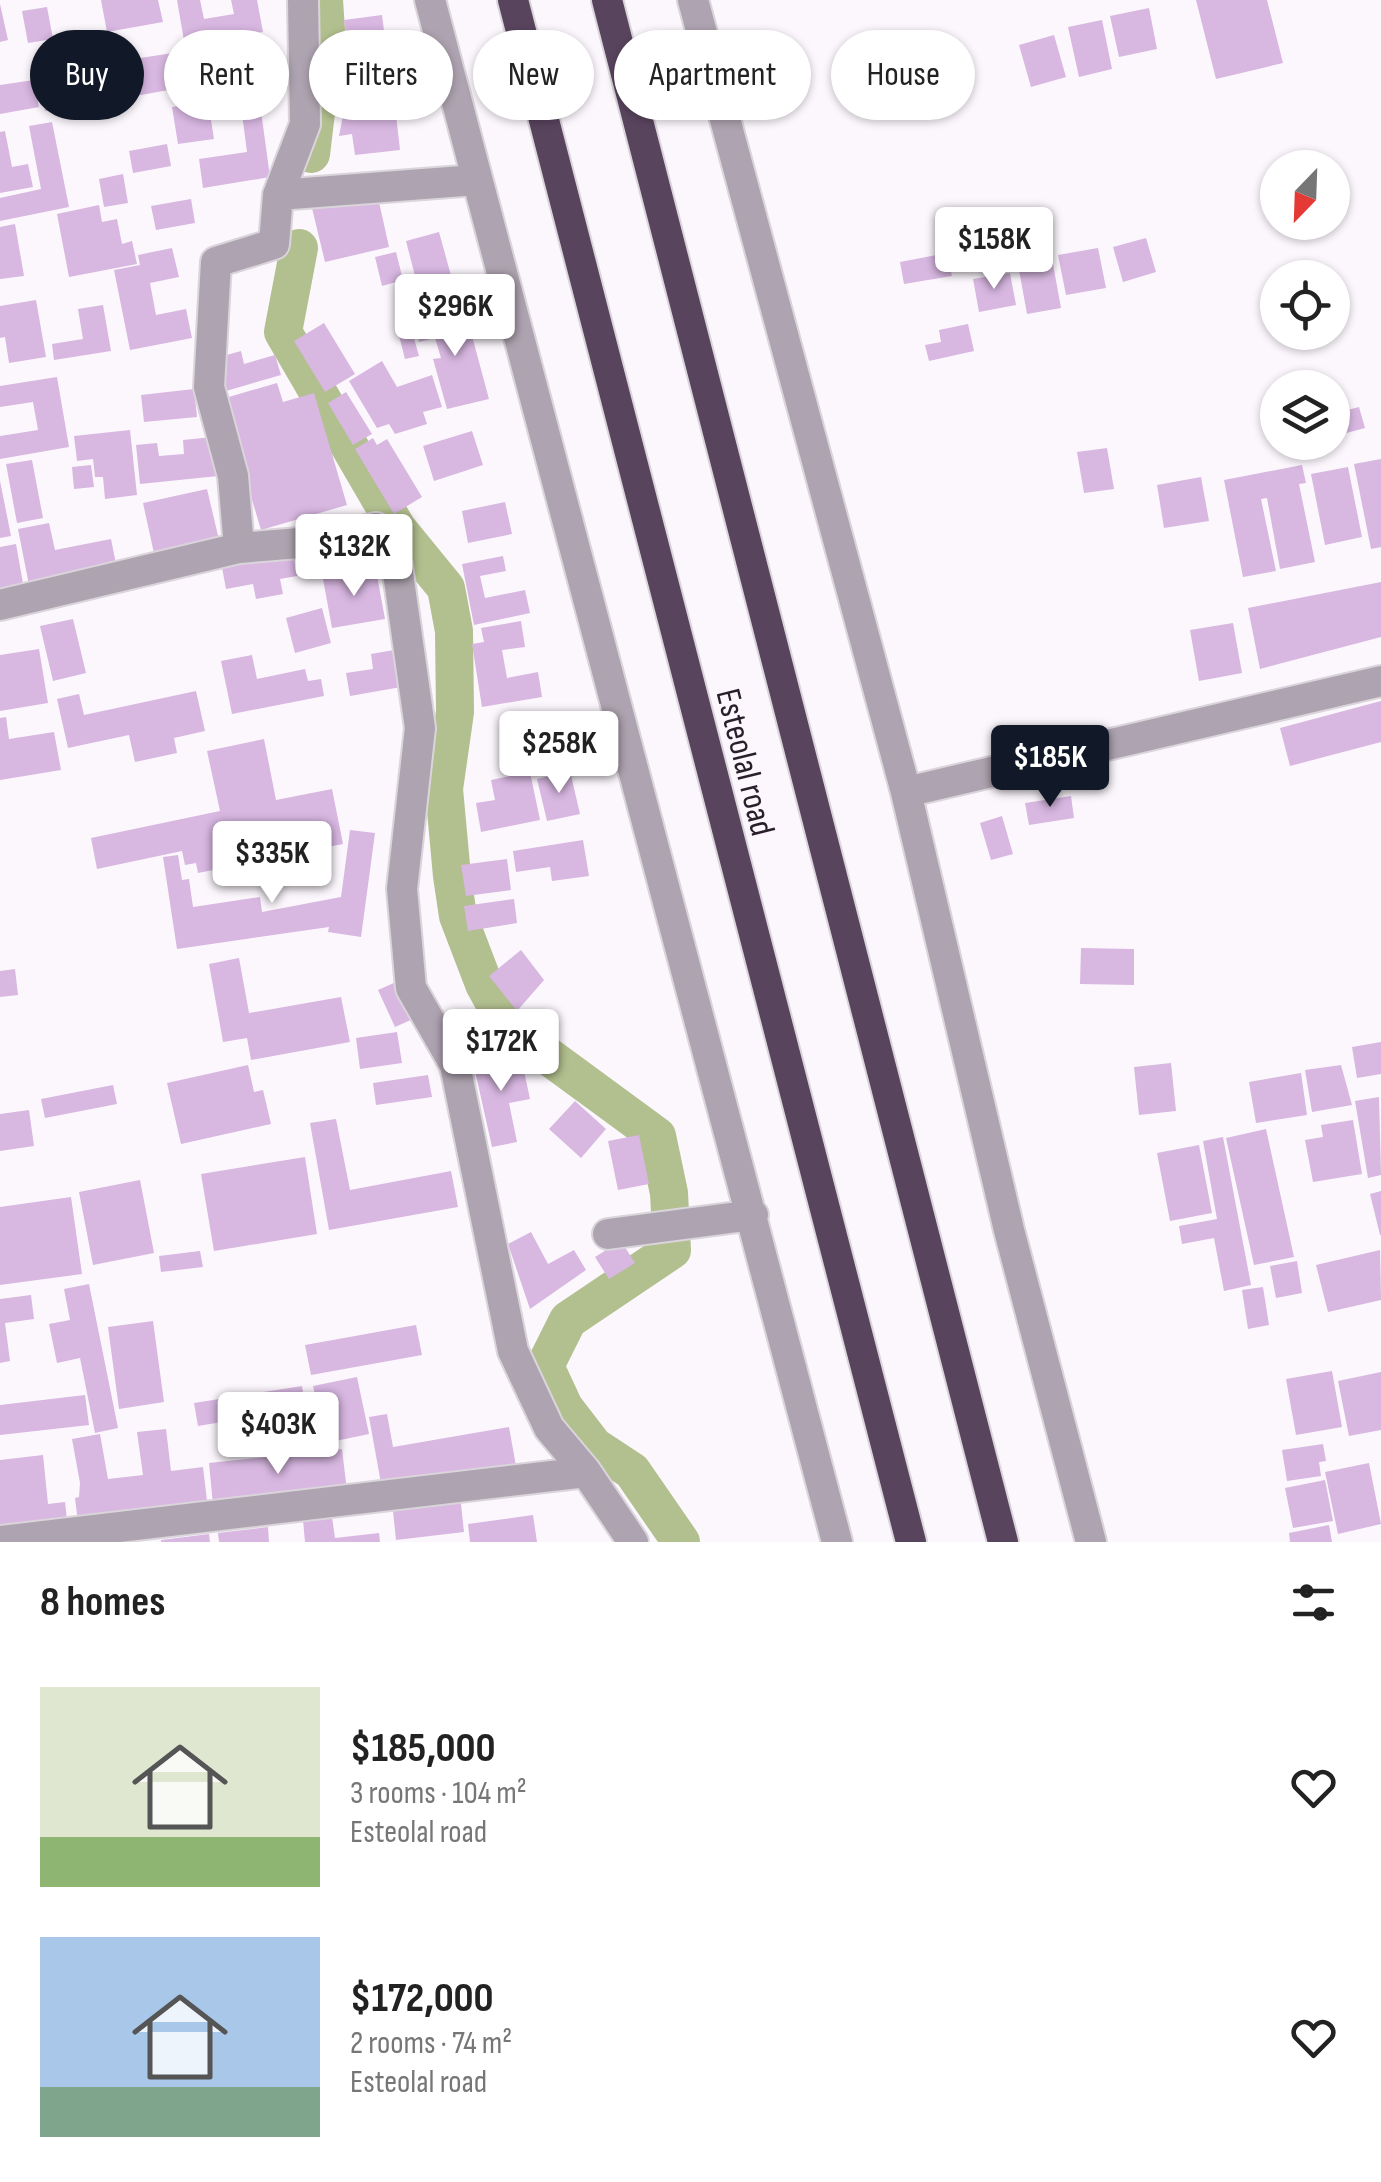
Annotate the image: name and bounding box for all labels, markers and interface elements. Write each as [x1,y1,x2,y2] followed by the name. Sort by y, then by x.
[30,30,144,120] chip: Buy
[164,30,289,120] chip: Rent
[309,30,453,120] chip: Filters
[473,30,594,120] chip: New
[614,30,811,120] chip: Apartment
[831,30,975,120] chip: House
[1260,150,1350,240] north arrow
[1260,150,1350,460] map controls
[924,207,1064,292] pin: $158K
[957,220,1031,259] text: $158K
[1260,260,1350,350] button: locate
[385,274,525,359] pin: $296K
[417,287,493,326] text: $296K
[1260,370,1350,460] button: layers
[284,514,424,599] pin: $132K
[317,527,391,566] text: $132K
[706,684,784,840] street label: Esteolal road
[489,711,629,796] pin: $258K
[521,724,597,763] text: $258K
[980,725,1120,810] pin: $185K
[1013,738,1087,777] text: $185K
[202,821,342,906] pin: $335K
[235,834,309,873] text: $335K
[431,1009,571,1094] pin: $172K
[465,1022,537,1061] text: $172K
[208,1392,348,1477] pin: $403K
[240,1405,316,1444] text: $403K
[1286,1575,1341,1630] icon: filters
[40,1577,165,1628] text: 8 homes
[350,1723,496,1774] text: $185,000
[120,1727,240,1847] icon: home
[1286,1760,1341,1815] icon: heart
[350,1774,527,1813] text: 3 rooms · 104 m²
[350,1813,487,1852] text: Esteolal road
[350,1973,494,2024] text: $172,000
[120,1977,240,2097] icon: home
[1286,2010,1341,2065] icon: heart
[350,2024,512,2063] text: 2 rooms · 74 m²
[350,2063,487,2102] text: Esteolal road

